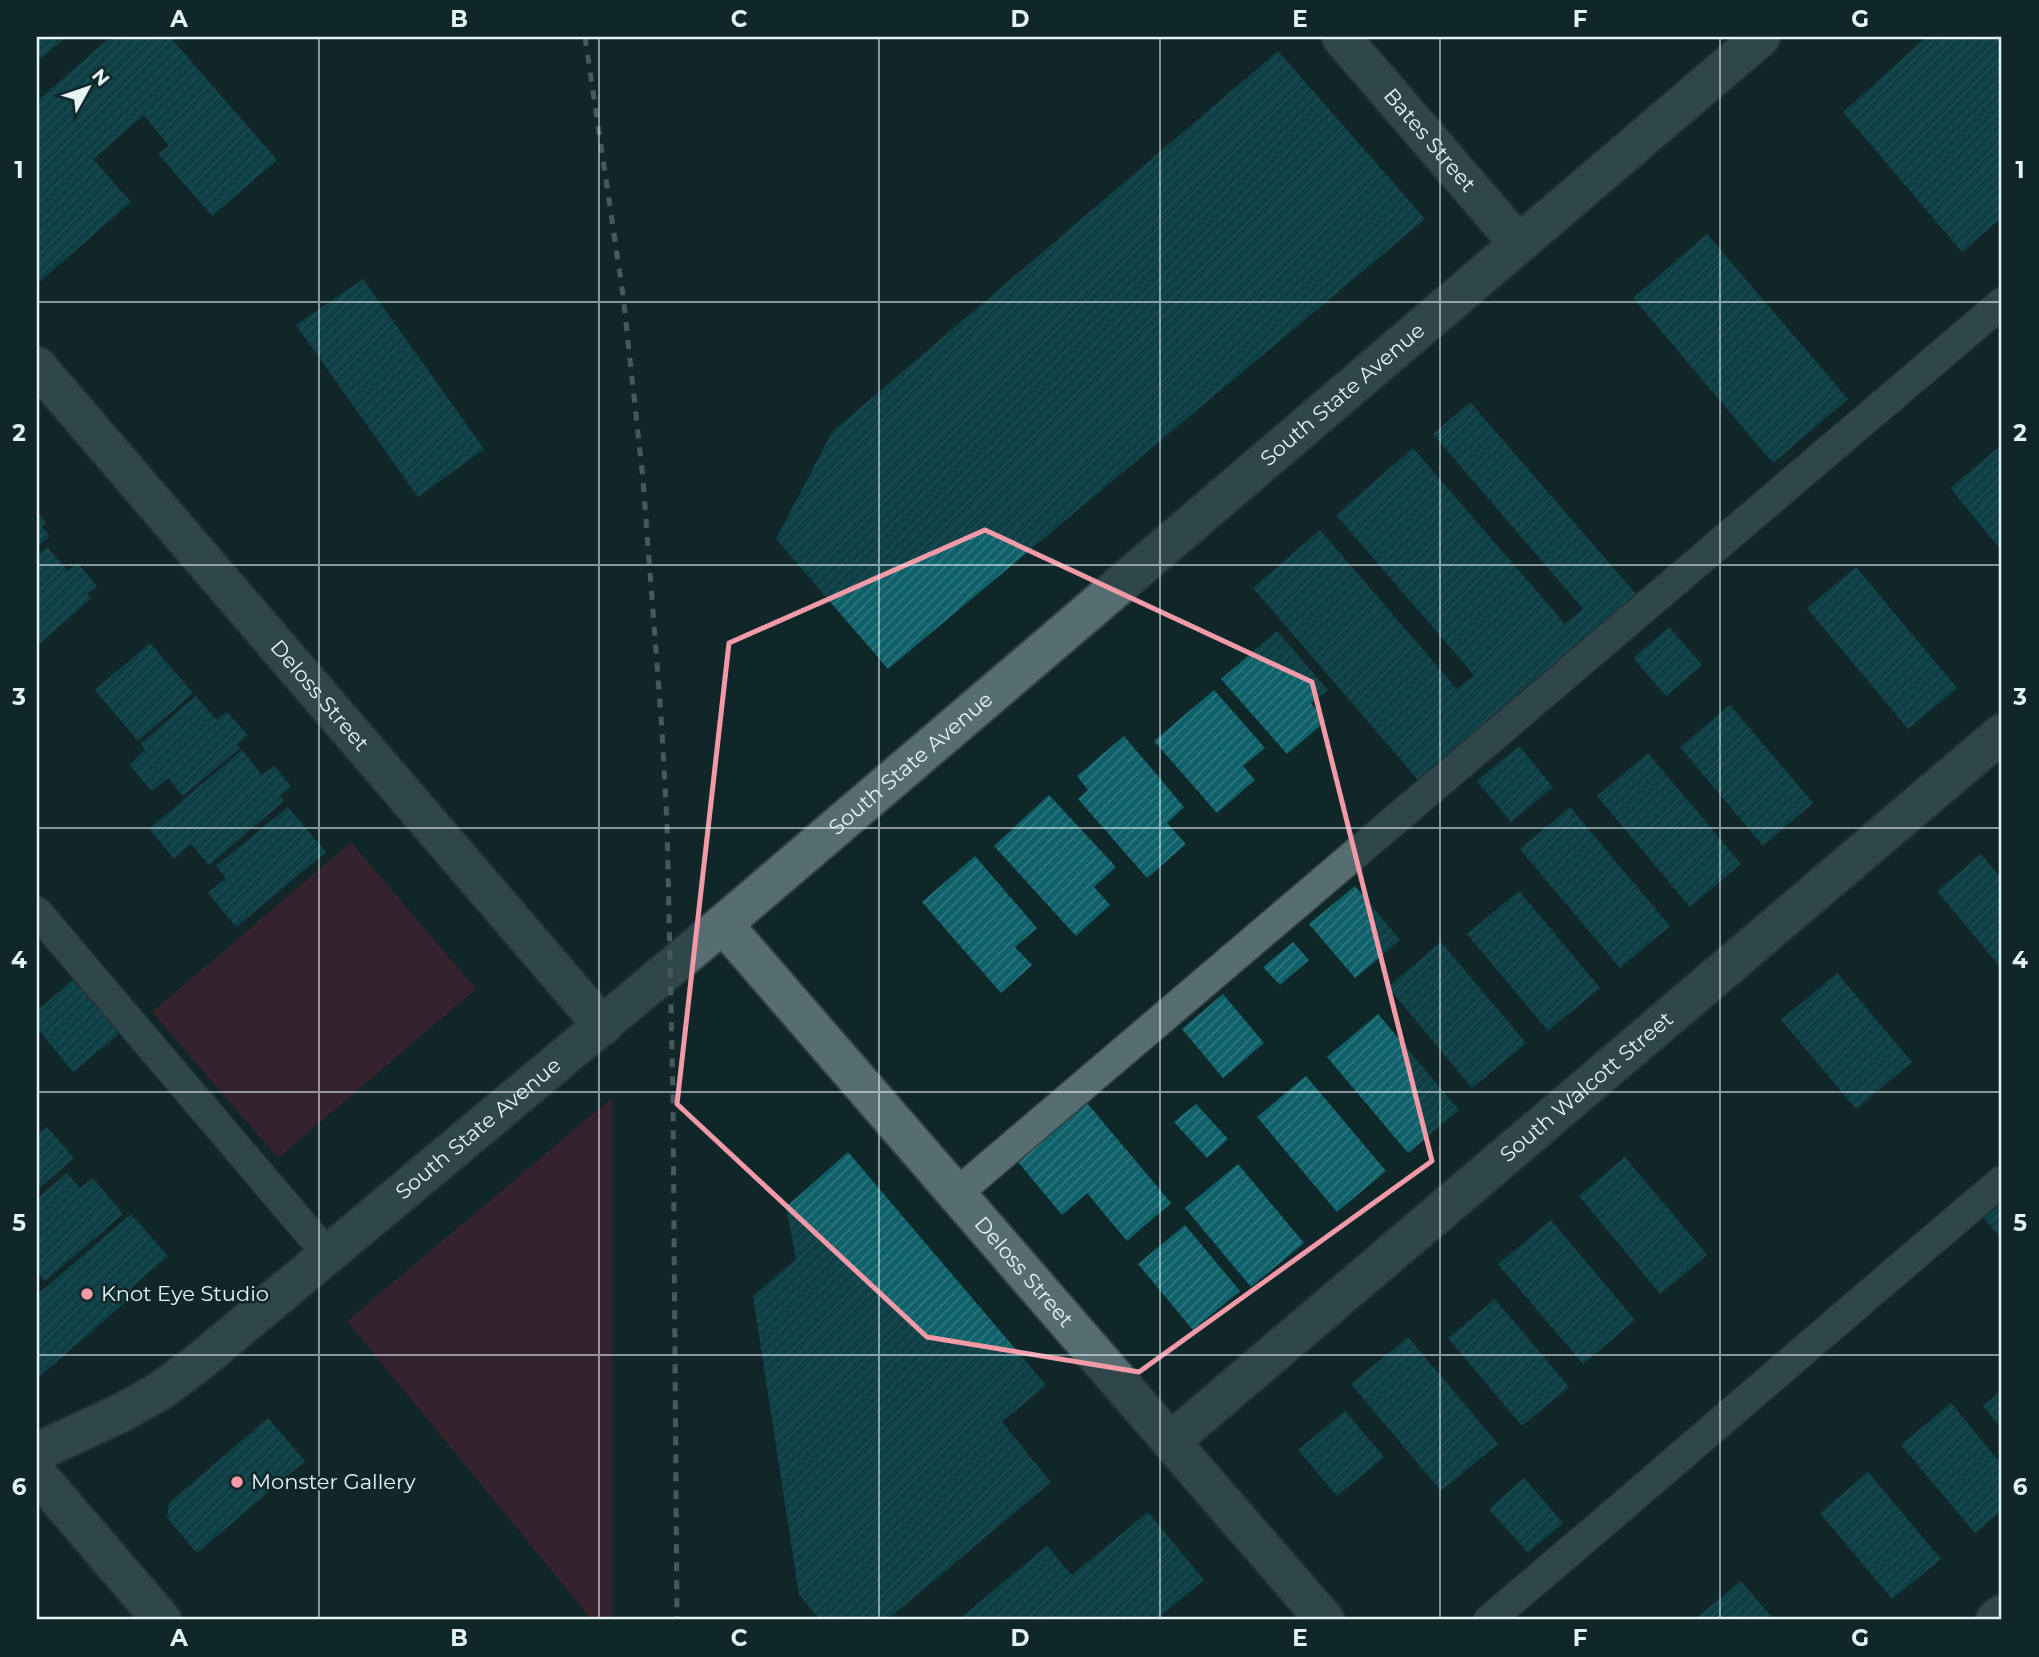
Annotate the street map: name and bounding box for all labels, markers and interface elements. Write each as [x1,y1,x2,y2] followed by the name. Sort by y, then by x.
[169,5,188,33] text: A
[450,5,468,33] text: B
[731,5,748,33] text: C
[1011,5,1030,33] text: D
[1292,5,1308,33] text: E
[1573,5,1588,33] text: F
[1851,5,1869,33] text: G
[52,52,122,122] north arrow
[87,64,114,91] text: N
[1379,83,1481,197] street label: Bates Street
[14,156,24,184] text: 1
[2015,156,2025,184] text: 1
[1255,317,1429,471] street label: South State Avenue
[12,419,26,447] text: 2
[2013,419,2027,447] text: 2
[265,634,374,756] street label: Deloss Street
[11,683,26,711] text: 3
[2012,683,2027,711] text: 3
[823,686,997,840] street label: South State Avenue
[11,946,27,974] text: 4
[2012,946,2028,974] text: 4
[1495,1006,1678,1167] street label: South Walcott Street
[390,1052,566,1204] street label: South State Avenue
[12,1209,26,1237] text: 5
[2013,1209,2027,1237] text: 5
[970,1211,1079,1332] street label: Deloss Street
[101,1281,269,1306] place label: Knot Eye Studio
[79,1286,95,1302] marker: Knot Eye Studio
[251,1469,416,1494] place label: Monster Gallery
[12,1473,27,1501] text: 6
[2013,1473,2028,1501] text: 6
[229,1474,245,1490] marker: Monster Gallery
[169,1624,188,1652] text: A
[450,1624,468,1652] text: B
[731,1624,748,1652] text: C
[1011,1624,1030,1652] text: D
[1292,1624,1308,1652] text: E
[1573,1624,1588,1652] text: F
[1851,1624,1869,1652] text: G

